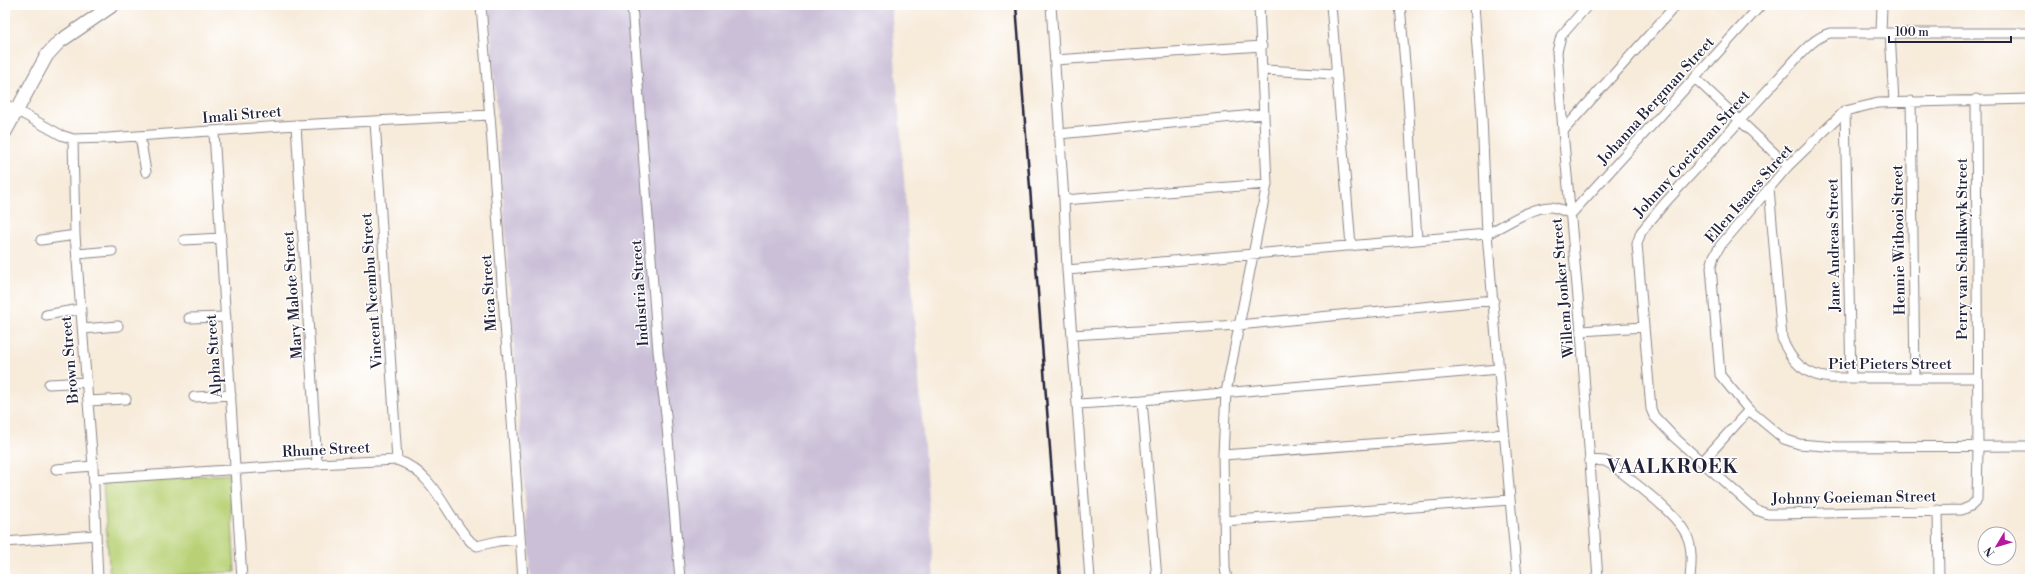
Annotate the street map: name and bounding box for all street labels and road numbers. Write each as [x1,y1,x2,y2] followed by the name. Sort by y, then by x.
[1593,33,1719,170] street label: Johanna Bergman Street
[1629,86,1755,222] street label: Johnny Goeieman Street
[202,102,283,128] street label: Imali Street
[1701,140,1797,247] street label: Ellen Isaacs Street
[1953,157,1972,340] street label: Perry van Schalkwyk Street
[1888,164,1910,315] street label: Hennie Witbooi Street
[1823,178,1845,313] street label: Jane Andreas Street
[357,212,387,371] street label: Vincent Ncembu Street
[1547,217,1579,360] street label: Willem Jonker Street
[279,230,307,360] street label: Mary Malote Street
[627,238,653,347] street label: Industria Street
[477,253,501,332] street label: Mica Street
[202,313,226,399] street label: Alpha Street
[57,315,83,406] street label: Brown Street
[1828,355,1952,374] street label: Piet Pieters Street
[281,438,371,462] street label: Rhune Street
[1770,487,1937,509] street label: Johnny Goeieman Street

